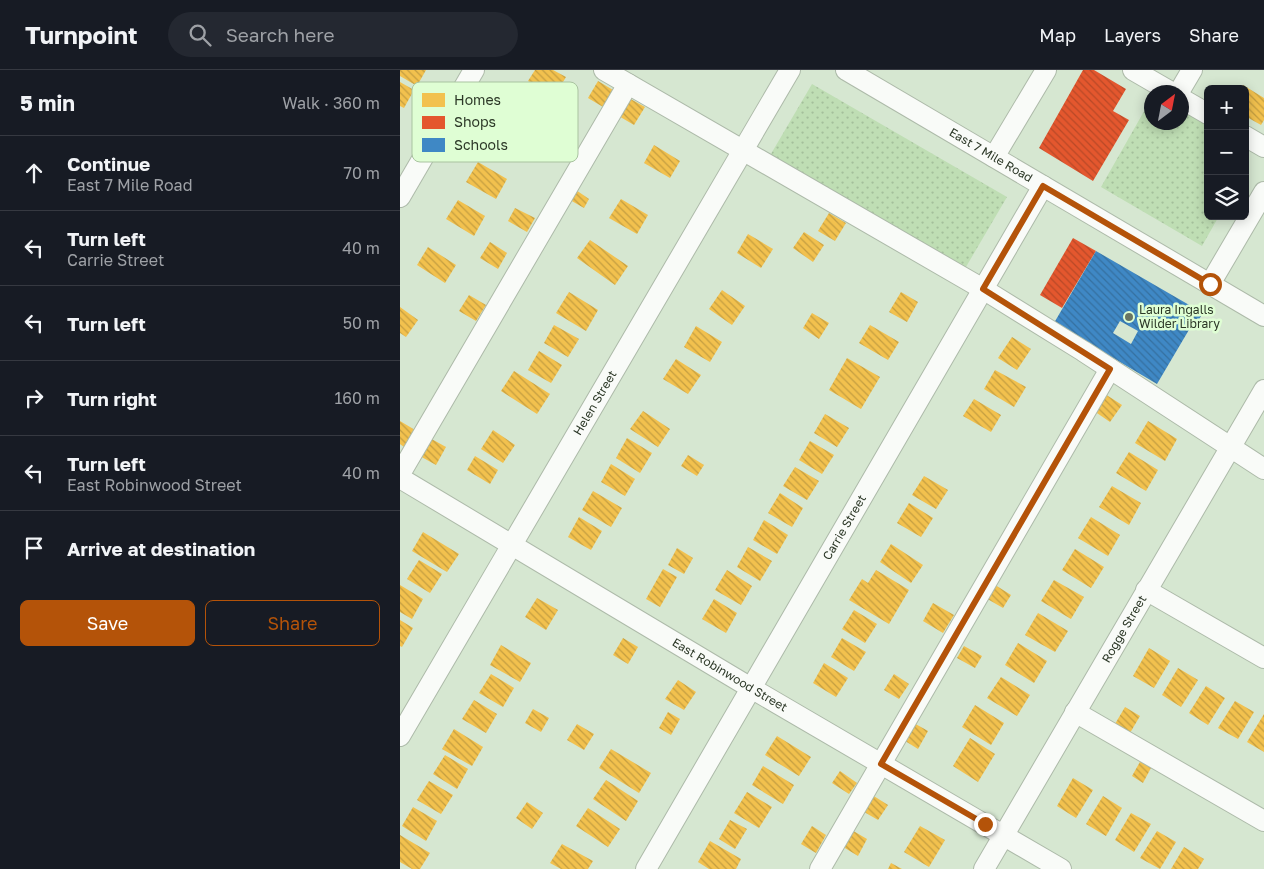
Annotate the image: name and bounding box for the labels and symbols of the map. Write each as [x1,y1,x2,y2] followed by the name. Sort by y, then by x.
[412,82,578,162] legend
[1144,85,1189,130] north arrow
[454,91,501,108] text: Homes
[454,113,496,130] text: Shops
[947,124,1035,185] street label: East 7 Mile Road
[454,136,508,153] text: Schools
[1199,273,1222,296] route start
[1139,302,1220,331] place label: Laura Ingalls Wilder Library
[1123,311,1135,323] marker: Laura Ingalls Wilder Library
[570,367,620,438] street label: Helen Street
[819,492,869,563] street label: Carrie Street
[1098,592,1150,665] street label: Rogge Street
[670,635,790,715] street label: East Robinwood Street
[974,813,997,836] route end

